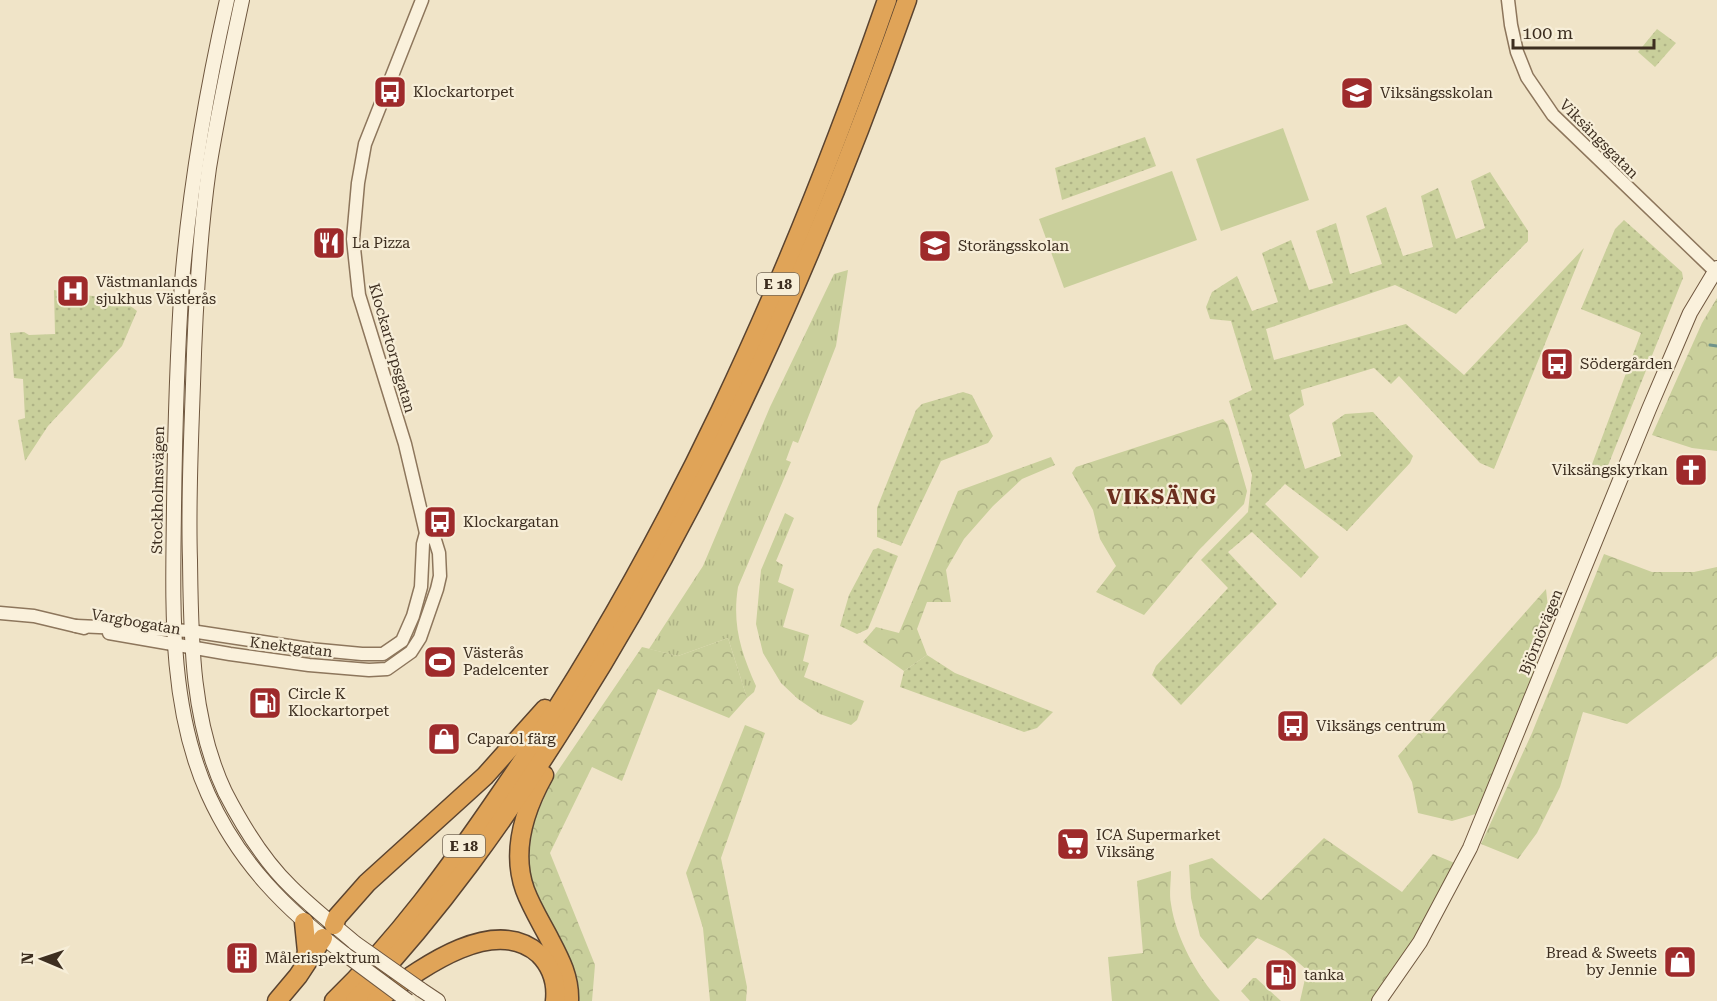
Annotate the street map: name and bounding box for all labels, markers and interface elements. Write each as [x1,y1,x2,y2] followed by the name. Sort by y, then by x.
[1513,12,1654,50] scale bar
[1522,22,1573,43] text: 100 m
[372,74,408,110] bus stop icon: Klockartorpet
[1339,75,1375,111] school or university icon: Viksängsskolan
[413,83,515,101] place label: Klockartorpet
[1380,84,1493,102] place label: Viksängsskolan
[1556,96,1643,183] street label: Viksängsgatan
[311,225,347,261] restaurant icon: La Pizza
[917,228,953,264] school or university icon: Storängsskolan
[352,234,410,252] place label: La Pizza
[958,237,1069,255] place label: Storängsskolan
[55,273,91,309] hospital icon: Västmanlands sjukhus Västerås
[96,273,216,308] place label: Västmanlands sjukhus Västerås
[757,273,799,295] road number: E 18
[365,281,419,415] street label: Klockartorpsgatan
[1539,346,1575,382] bus stop icon: Södergården
[1580,355,1673,373] place label: Södergården
[148,425,168,554] street label: Stockholmsvägen
[1673,452,1709,488] church icon: Viksängskyrkan
[1552,461,1668,479] place label: Viksängskyrkan
[1107,484,1218,509] district label: VIKSÄNG
[422,504,458,540] bus stop icon: Klockargatan
[463,513,559,531] place label: Klockargatan
[1516,586,1567,678] street label: Björnövägen
[90,605,182,639] street label: Vargbogatan
[249,633,334,661] street label: Knektgatan
[422,644,458,680] sports icon: Västerås Padelcenter
[463,644,549,679] place label: Västerås Padelcenter
[247,685,283,721] fuel station icon: Circle K Klockartorpet
[288,685,390,720] place label: Circle K Klockartorpet
[1275,708,1311,744] bus stop icon: Viksängs centrum
[1316,717,1446,735] place label: Viksängs centrum
[426,721,462,757] shop icon: Caparol färg
[467,730,556,748] place label: Caparol färg
[1055,826,1091,862] supermarket icon: ICA Supermarket Viksäng
[1096,826,1221,861] place label: ICA Supermarket Viksäng
[443,835,485,857] road number: E 18
[12,929,72,989] north arrow
[224,940,260,976] building icon: Målerispektrum
[1546,944,1657,979] place label: Bread & Sweets by Jennie
[1662,944,1698,980] shop icon: Bread & Sweets by Jennie
[265,949,381,967] place label: Målerispektrum
[18,952,37,965] text: N
[1263,957,1299,993] fuel station icon: tanka
[1304,966,1344,984] place label: tanka

